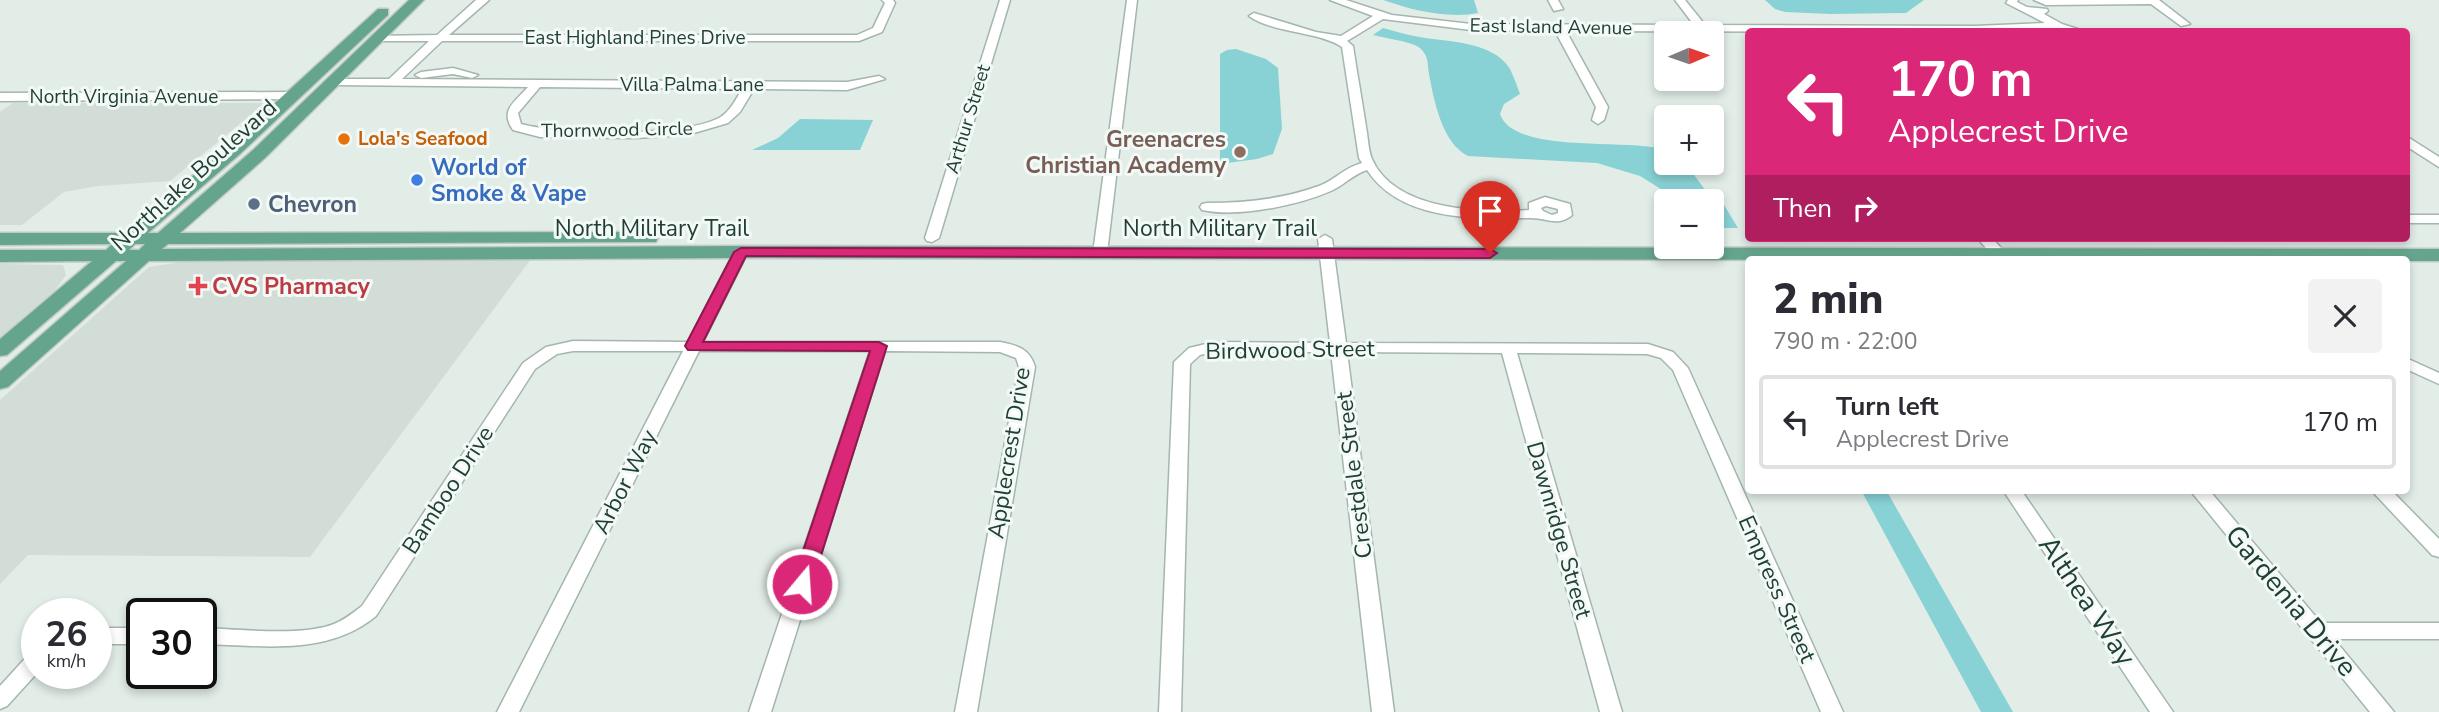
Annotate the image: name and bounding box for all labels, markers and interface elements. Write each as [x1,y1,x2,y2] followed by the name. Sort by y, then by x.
[1469,13,1633,41] street label: East Island Avenue
[1654,21,1724,91] north arrow
[1654,21,1724,259] map controls
[524,25,746,51] street label: East Highland Pines Drive
[1888,46,2032,113] text: 170 m
[1773,56,1864,147] icon: left
[939,61,997,177] street label: Arthur Street
[619,72,764,98] street label: Villa Palma Lane
[30,84,218,110] street label: North Virginia Avenue
[104,92,284,258] street label: Northlake Boulevard
[1654,105,1724,175] button: +
[1888,110,2129,153] text: Applecrest Drive
[541,116,693,144] street label: Thornwood Circle
[1025,124,1227,181] place label: Greenacres Christian Academy
[358,126,488,152] place label: Lola's Seafood
[336,131,352,147] marker: Lola's Seafood
[1232,144,1248,160] marker: Greenacres Christian Academy
[431,152,586,209] place label: World of Smoke & Vape
[409,172,425,188] marker: World of Smoke & Vape
[1460,181,1520,253] pin
[268,189,357,220] place label: Chevron
[1654,189,1724,259] button: −
[1846,189,1884,227] icon: right
[1773,191,1832,226] text: Then
[1471,192,1509,230] icon: arrive
[246,196,262,212] marker: Chevron
[555,213,749,244] street label: North Military Trail
[1123,213,1317,244] street label: North Military Trail
[212,271,371,302] place label: CVS Pharmacy
[1773,271,1883,328] text: 2 min
[190,278,206,294] marker: CVS Pharmacy
[2308,279,2382,353] button: close
[1773,326,1918,357] text: 790 m · 22:00
[1205,333,1376,367] street label: Birdwood Street
[980,365,1038,541] street label: Applecrest Drive
[1328,389,1380,560] street label: Crestdale Street
[1836,389,1939,424] text: Turn left
[1777,403,1815,441] icon: left
[2302,405,2378,440] text: 170 m
[395,420,501,560] street label: Bamboo Drive
[585,424,665,539] street label: Arbor Way
[1836,424,2009,455] text: Applecrest Drive
[1519,438,1599,623] street label: Dawnridge Street
[1731,511,1824,668] street label: Empress Street
[2216,517,2366,685] street label: Gardenia Drive
[2029,528,2145,674] street label: Althea Way
[765,547,839,621] position arrow
[126,598,217,689] speed limit sign: 30
[45,611,88,658] text: 26
[47,649,86,673] text: km/h

